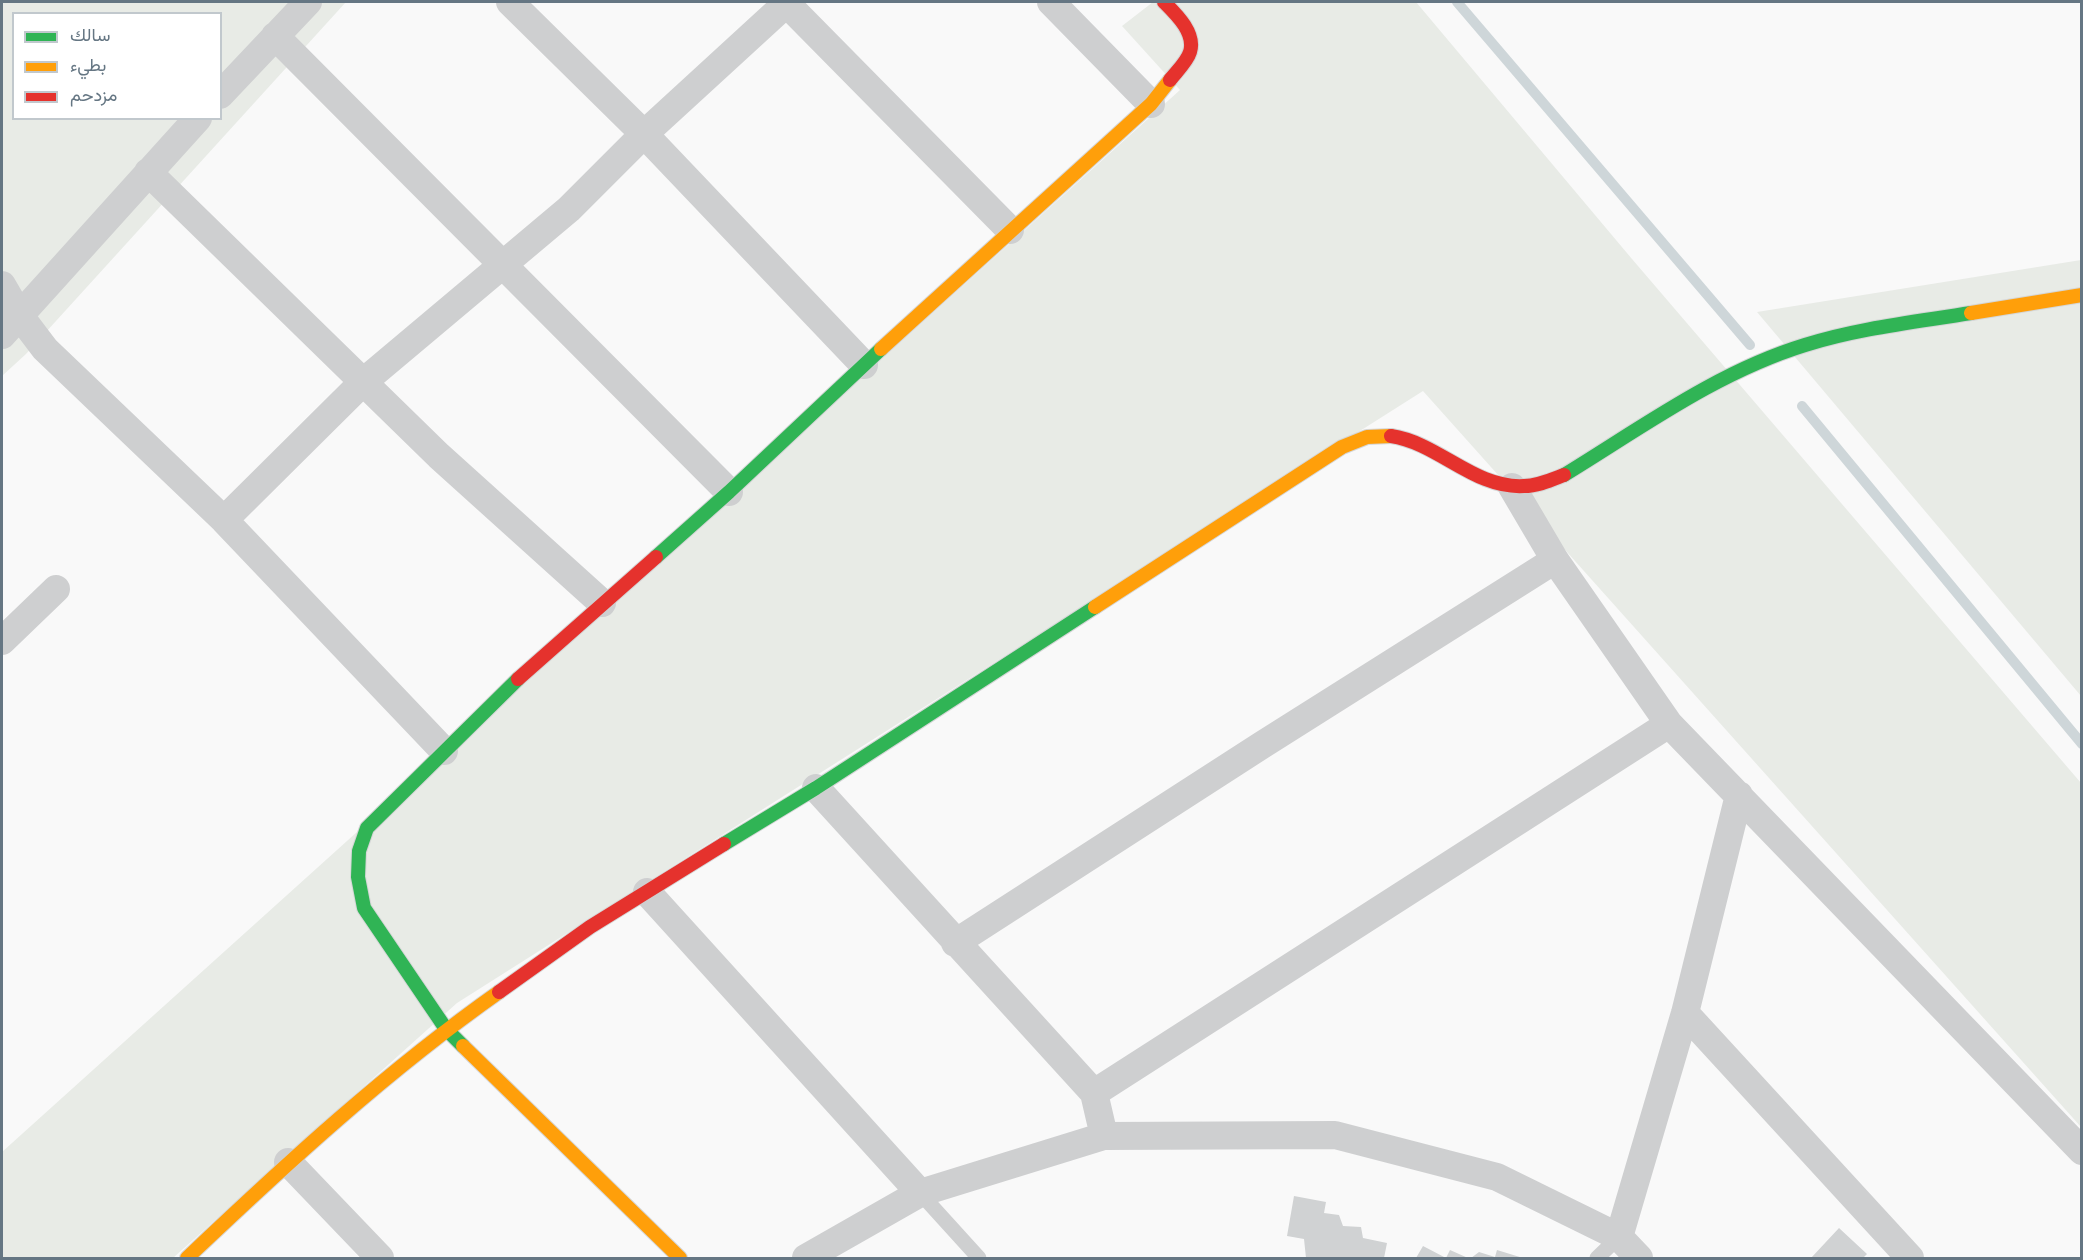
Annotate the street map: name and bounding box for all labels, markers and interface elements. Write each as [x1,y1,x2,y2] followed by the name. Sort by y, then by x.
[12,12,222,120] legend
[70,25,110,48] text: سالك
[70,55,106,78] text: بطيء
[70,85,117,108] text: مزدحم

